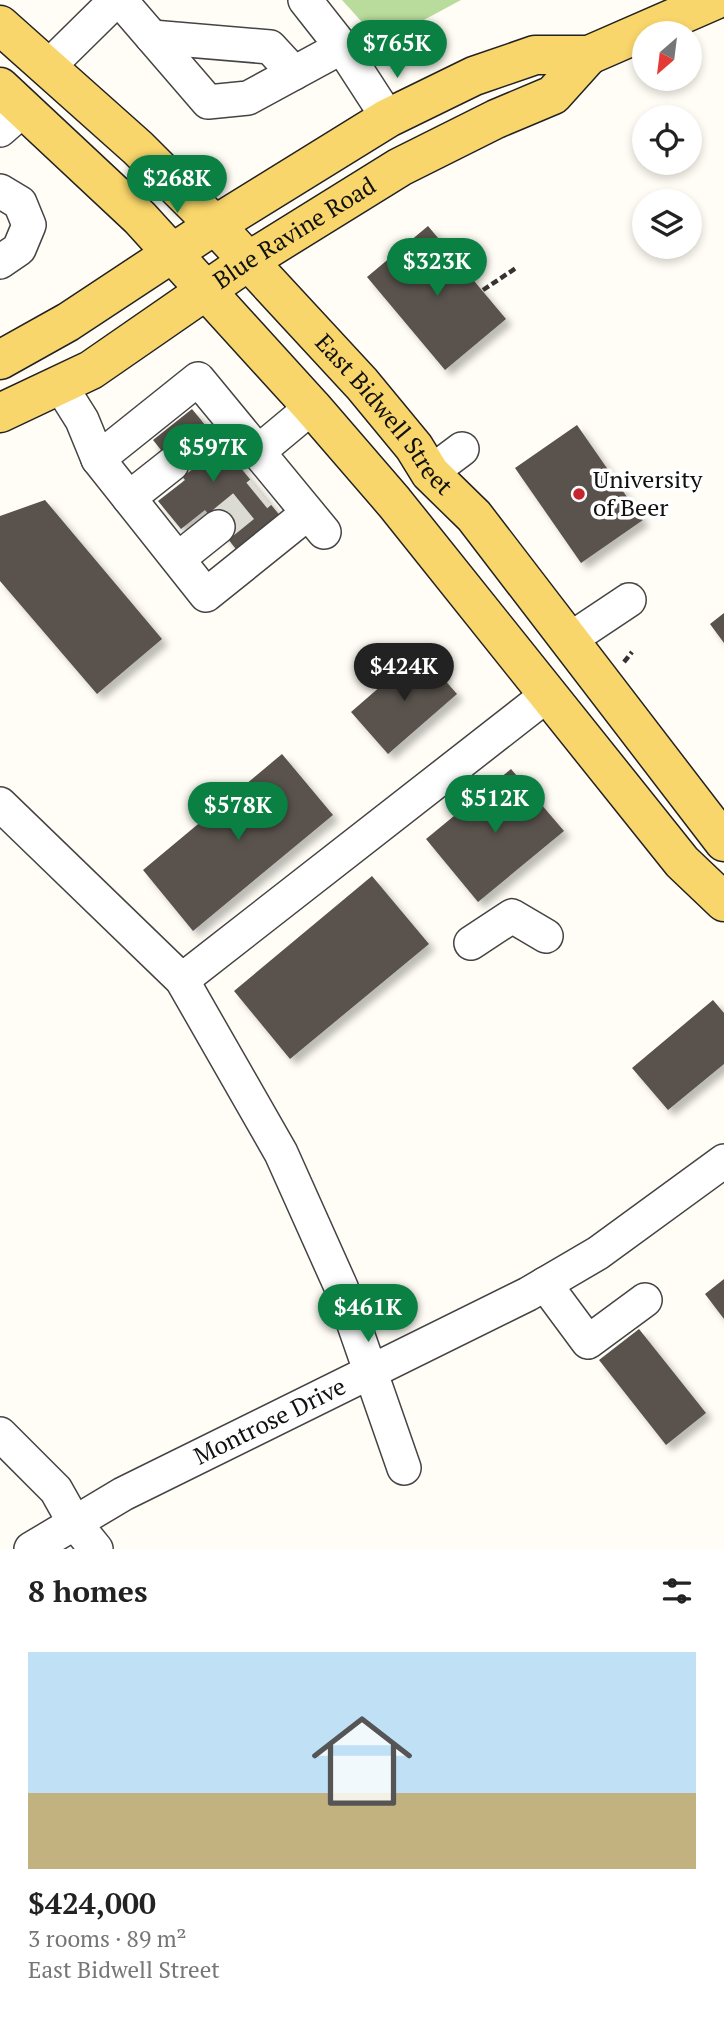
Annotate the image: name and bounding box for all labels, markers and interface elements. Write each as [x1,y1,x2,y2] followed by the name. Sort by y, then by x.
[348,20,446,80] pin: $765K
[632,21,702,91] north arrow
[632,21,702,259] map controls
[363,27,431,58] text: $765K
[632,105,702,175] button: locate
[128,156,226,215] pin: $268K
[143,162,211,193] text: $268K
[206,169,381,296] street label: Blue Ravine Road
[632,189,702,259] button: layers
[388,238,486,298] pin: $323K
[403,245,471,276] text: $323K
[309,327,460,502] street label: East Bidwell Street
[164,424,262,484] pin: $597K
[179,431,247,462] text: $597K
[593,463,703,523] place label: University of Beer
[571,486,587,502] marker: University of Beer
[355,644,453,703] pin: $424K
[370,650,438,681] text: $424K
[446,776,544,835] pin: $512K
[189,782,287,842] pin: $578K
[461,782,529,813] text: $512K
[204,789,272,820] text: $578K
[319,1284,417,1344] pin: $461K
[334,1291,402,1322] text: $461K
[188,1370,351,1472] street label: Montrose Drive
[28,1571,147,1611] text: 8 homes
[658,1572,696,1610] icon: filters
[299,1698,425,1824] icon: home
[28,1883,156,1923] text: $424,000
[28,1923,187,1954] text: 3 rooms · 89 m²
[28,1954,220,1985] text: East Bidwell Street

